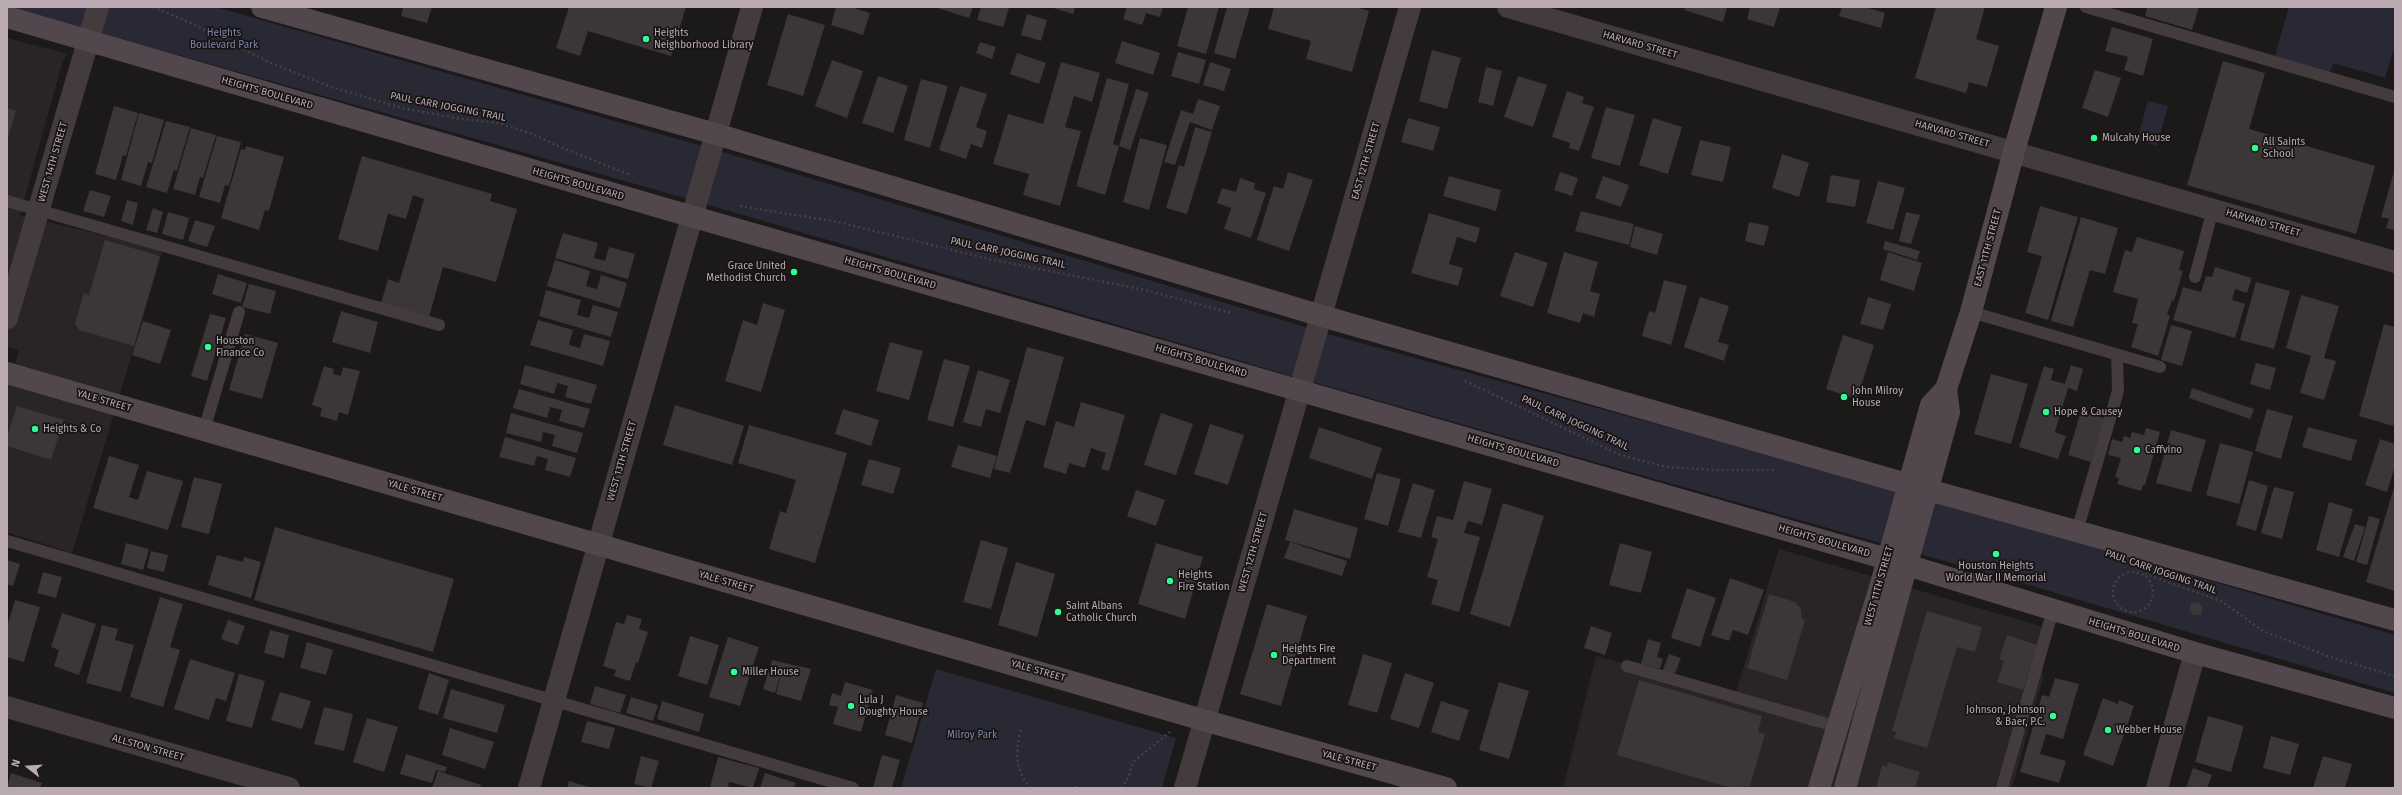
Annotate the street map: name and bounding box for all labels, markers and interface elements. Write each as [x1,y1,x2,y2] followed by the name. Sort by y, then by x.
[190,27,258,50] park label: Heights Boulevard Park
[654,27,753,50] place label: Heights Neighborhood Library
[1601,29,1679,61] street label: HARVARD STREET
[641,34,651,44] marker: Heights Neighborhood Library
[220,74,314,112] street label: HEIGHTS BOULEVARD
[389,90,507,124] street label: PAUL CARR JOGGING TRAIL
[1913,118,1991,150] street label: HARVARD STREET
[36,121,70,203] street label: WEST 14TH STREET
[1349,121,1383,201] street label: EAST 12TH STREET
[2102,132,2171,144] place label: Mulcahy House
[2089,133,2099,143] marker: Mulcahy House
[2263,136,2305,160] place label: All Saints School
[2250,143,2260,153] marker: All Saints School
[531,165,625,203] street label: HEIGHTS BOULEVARD
[2224,207,2302,239] street label: HARVARD STREET
[1972,208,2004,288] street label: EAST 11TH STREET
[949,235,1067,271] street label: PAUL CARR JOGGING TRAIL
[843,254,937,292] street label: HEIGHTS BOULEVARD
[706,260,786,284] place label: Grace United Methodist Church
[789,267,799,277] marker: Grace United Methodist Church
[216,335,264,358] place label: Houston Finance Co
[203,342,213,352] marker: Houston Finance Co
[1154,342,1248,380] street label: HEIGHTS BOULEVARD
[1852,385,1903,408] place label: John Milroy House
[75,388,133,414] street label: YALE STREET
[1839,392,1849,402] marker: John Milroy House
[1519,393,1631,453] street label: PAUL CARR JOGGING TRAIL
[2054,406,2122,418] place label: Hope & Causey
[2041,407,2051,417] marker: Hope & Causey
[605,420,639,502] street label: WEST 13TH STREET
[43,423,101,435] place label: Heights & Co
[30,424,40,434] marker: Heights & Co
[1466,432,1560,470] street label: HEIGHTS BOULEVARD
[2145,444,2182,456] place label: Caffvino
[2132,445,2142,455] marker: Caffvino
[386,478,444,504] street label: YALE STREET
[1236,511,1270,593] street label: WEST 12TH STREET
[1777,522,1871,560] street label: HEIGHTS BOULEVARD
[1862,545,1896,627] street label: WEST 11TH STREET
[2104,547,2218,597] street label: PAUL CARR JOGGING TRAIL
[1991,549,2001,559] marker: Houston Heights World War II Memorial
[1946,560,2046,584] place label: Houston Heights World War II Memorial
[697,569,755,595] street label: YALE STREET
[1178,569,1230,592] place label: Heights Fire Station
[1165,576,1175,586] marker: Heights Fire Station
[1066,600,1137,624] place label: Saint Albans Catholic Church
[1053,607,1063,617] marker: Saint Albans Catholic Church
[2087,615,2181,655] street label: HEIGHTS BOULEVARD
[1282,643,1336,666] place label: Heights Fire Department
[1269,650,1279,660] marker: Heights Fire Department
[1009,658,1067,684] street label: YALE STREET
[742,666,799,678] place label: Miller House
[729,667,739,677] marker: Miller House
[859,694,928,718] place label: Lula J Doughty House
[846,701,856,711] marker: Lula J Doughty House
[1966,704,2045,728] place label: Johnson, Johnson & Baer, P.C.
[2048,711,2058,721] marker: Johnson, Johnson & Baer, P.C.
[2116,724,2182,736] place label: Webber House
[2103,725,2113,735] marker: Webber House
[947,729,997,741] park label: Milroy Park
[111,732,185,764] street label: ALLSTON STREET
[8,747,48,787] north arrow
[1320,748,1378,774] street label: YALE STREET
[9,758,23,769] text: N

